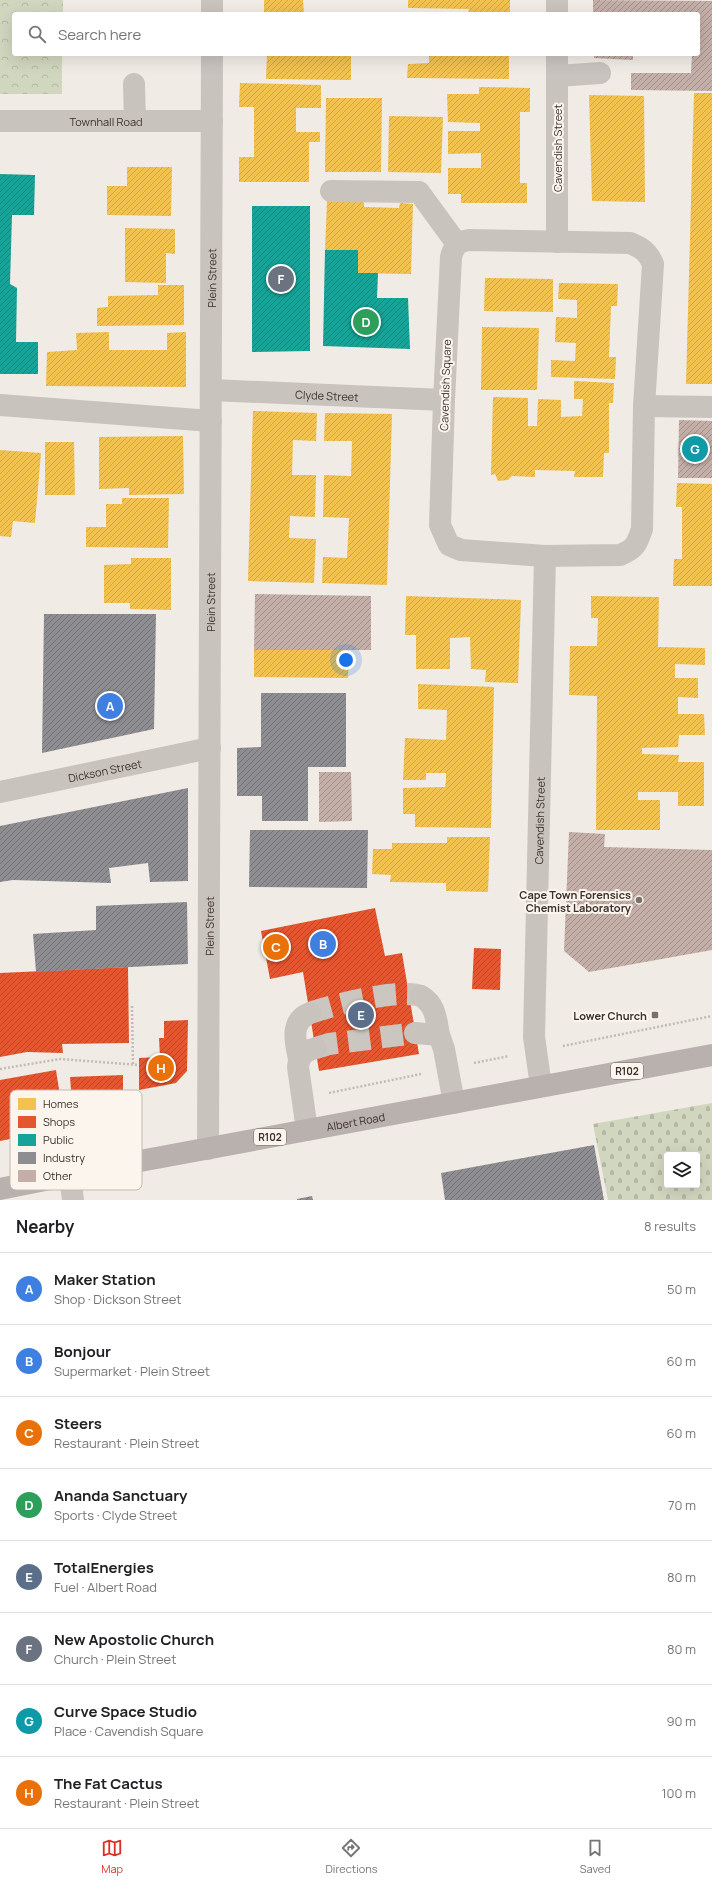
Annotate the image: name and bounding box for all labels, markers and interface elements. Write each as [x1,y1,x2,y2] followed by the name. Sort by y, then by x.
[12,12,700,56] search box
[26,23,48,45] icon: search
[58,24,141,45] text: Search here
[550,104,565,192] street label: Cavendish Street
[69,114,143,129] street label: Townhall Road
[204,248,219,308] street label: Plein Street
[268,264,294,294] pin: F
[353,307,379,337] pin: D
[436,338,454,431] street label: Cavendish Square
[295,386,359,404] street label: Clyde Street
[682,434,708,464] pin: G
[202,572,218,632] street label: Plein Street
[336,650,356,670] your location
[97,691,123,721] pin: A
[67,755,143,785] street label: Dickson Street
[530,776,547,865] street label: Cavendish Street
[519,887,632,915] place label: Cape Town Forensics Chemist Laboratory
[634,895,644,905] marker: Cape Town Forensics Chemist Laboratory
[201,896,216,956] street label: Plein Street
[310,929,336,959] pin: B
[263,932,289,962] pin: C
[348,1000,374,1030] pin: E
[573,1008,647,1023] place label: Lower Church
[650,1010,660,1020] marker: Lower Church
[148,1053,174,1083] pin: H
[611,1063,643,1079] road number: R102
[10,1090,142,1190] legend
[43,1096,79,1111] text: Homes
[325,1108,386,1134] street label: Albert Road
[43,1114,75,1129] text: Shops
[254,1129,286,1145] road number: R102
[43,1132,74,1147] text: Public
[43,1150,85,1165] text: Industry
[664,1152,700,1188] map controls
[664,1152,700,1188] button: layers
[43,1168,72,1183] text: Other
[16,1215,74,1238] text: Nearby
[644,1217,696,1235] text: 8 results
[54,1269,156,1290] text: Maker Station
[25,1280,33,1298] text: A
[667,1280,696,1298] text: 50 m
[54,1290,182,1308] text: Shop · Dickson Street
[54,1341,111,1362] text: Bonjour
[25,1352,33,1370] text: B
[666,1352,696,1370] text: 60 m
[54,1362,210,1380] text: Supermarket · Plein Street
[54,1413,102,1434] text: Steers
[24,1424,34,1442] text: C
[666,1424,696,1442] text: 60 m
[54,1434,200,1452] text: Restaurant · Plein Street
[54,1485,187,1506] text: Ananda Sanctuary
[24,1496,34,1514] text: D
[668,1496,696,1514] text: 70 m
[54,1506,177,1524] text: Sports · Clyde Street
[54,1557,154,1578] text: TotalEnergies
[25,1568,33,1586] text: E
[667,1568,696,1586] text: 80 m
[54,1578,157,1596] text: Fuel · Albert Road
[54,1629,214,1650] text: New Apostolic Church
[26,1640,32,1658] text: F
[667,1640,696,1658] text: 80 m
[54,1650,176,1668] text: Church · Plein Street
[54,1701,197,1722] text: Curve Space Studio
[24,1712,34,1730] text: G
[666,1712,696,1730] text: 90 m
[54,1722,203,1740] text: Place · Cavendish Square
[54,1773,163,1794] text: The Fat Cactus
[24,1784,34,1802] text: H
[661,1784,696,1802] text: 100 m
[54,1794,200,1812] text: Restaurant · Plein Street
[101,1837,123,1876] tab: Map
[325,1837,378,1876] tab: Directions
[580,1837,611,1876] tab: Saved

